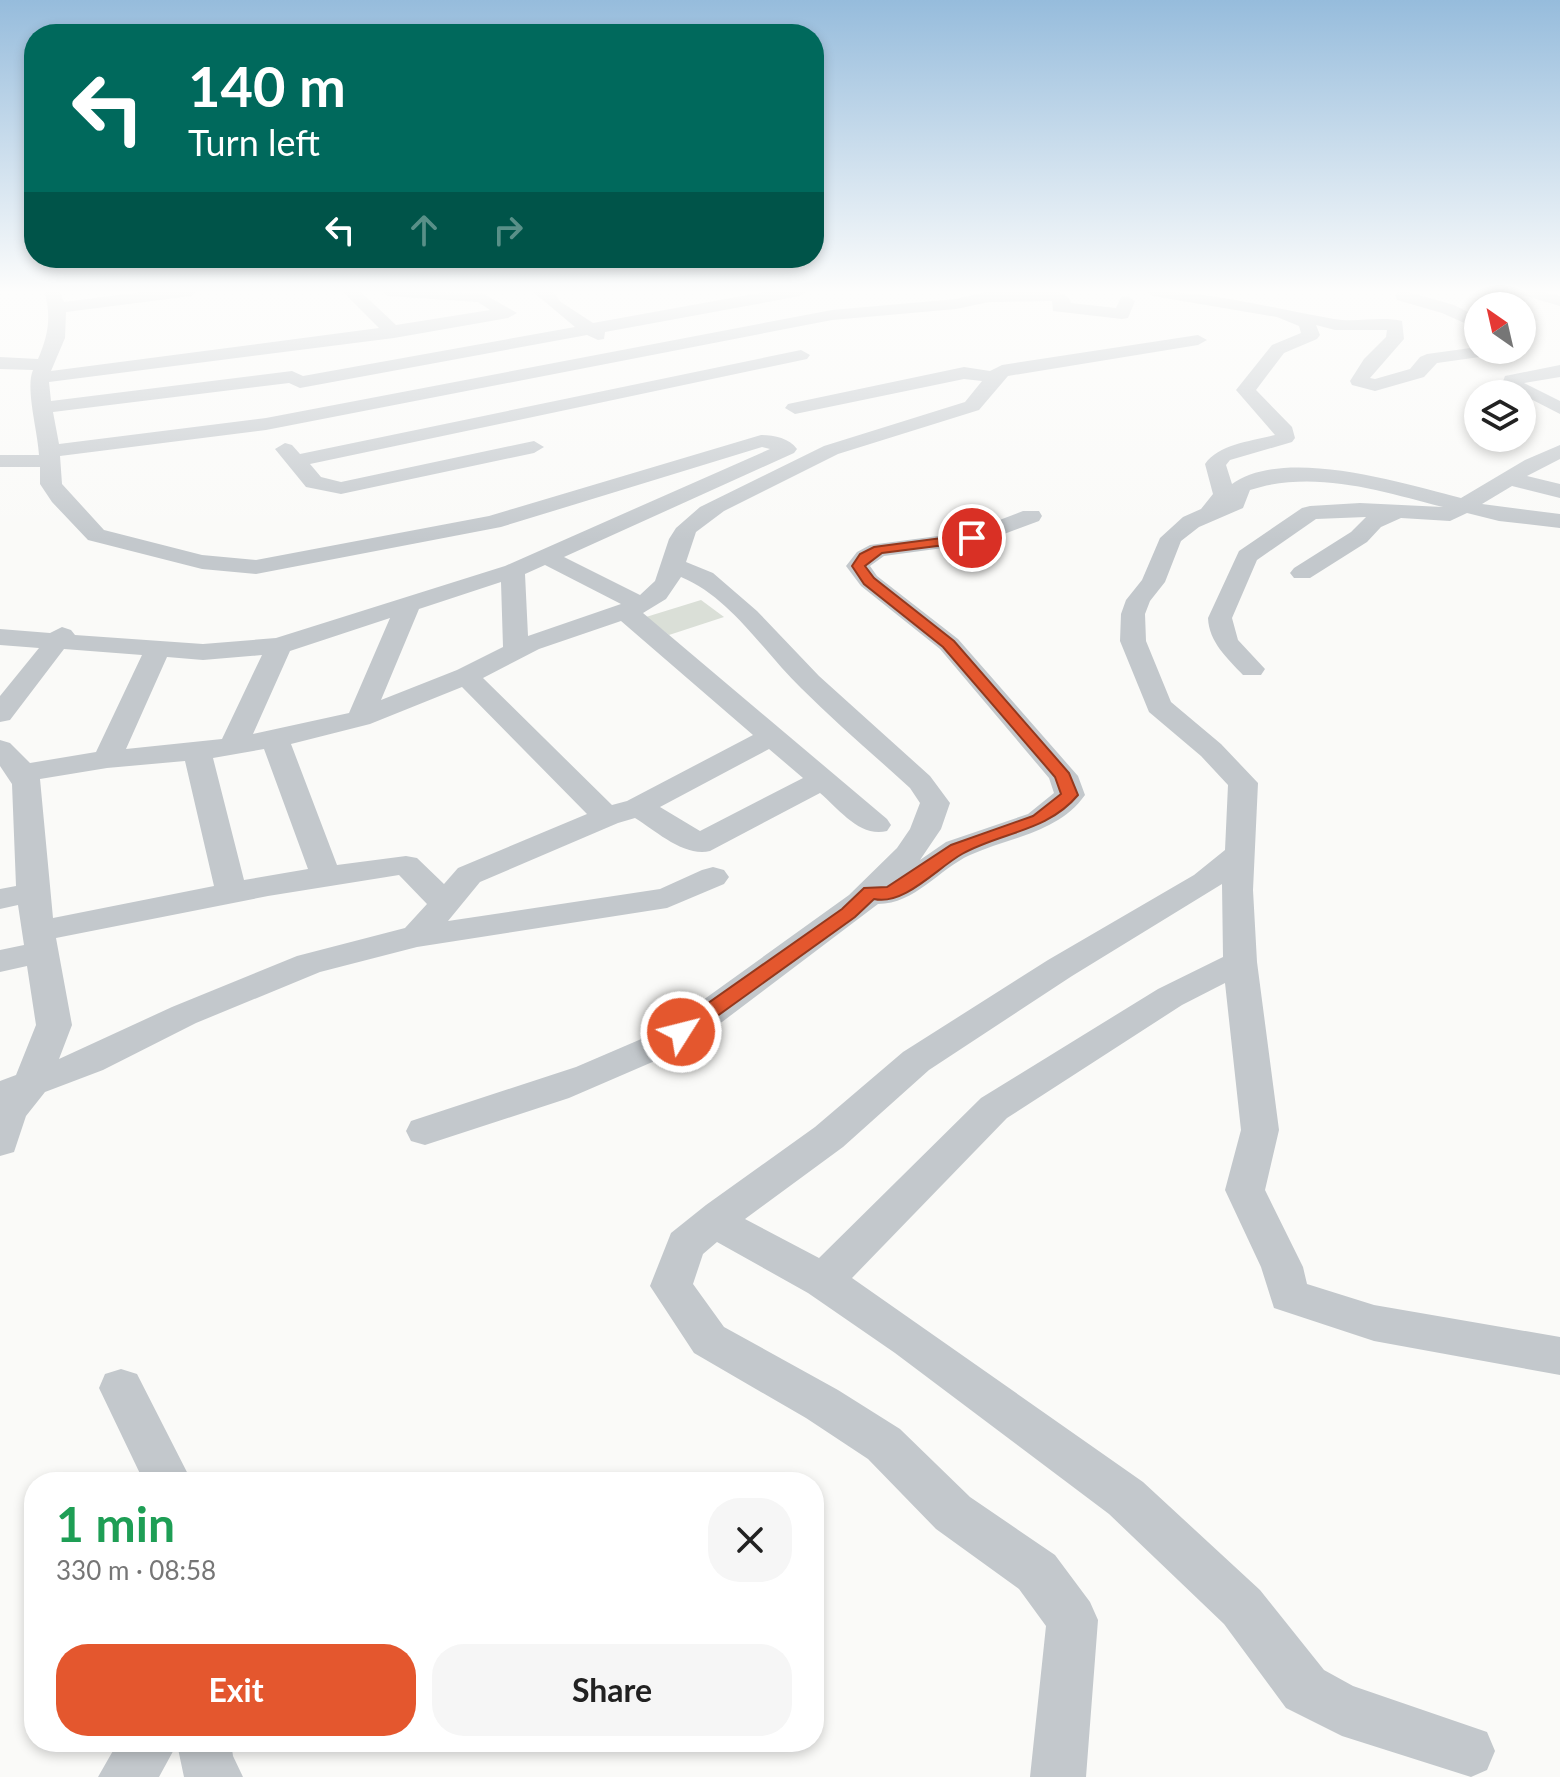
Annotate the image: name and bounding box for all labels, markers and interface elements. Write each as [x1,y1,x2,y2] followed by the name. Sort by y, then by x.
[188,52,346,119] text: 140 m
[56,56,160,160] icon: left
[188,120,320,164] text: Turn left
[318,208,362,252] icon: left
[402,208,446,252] icon: ahead
[486,208,530,252] icon: right
[1464,292,1536,364] north arrow
[1464,292,1536,452] map controls
[1464,380,1536,452] button: layers
[938,504,1006,572] pin
[950,516,994,560] icon: arrive
[639,990,723,1074] position arrow
[56,1495,175,1552] text: 1 min
[708,1498,792,1582] button: close
[56,1554,216,1586] text: 330 m · 08:58
[56,1644,416,1736] button: Exit
[432,1644,792,1736] button: Share

